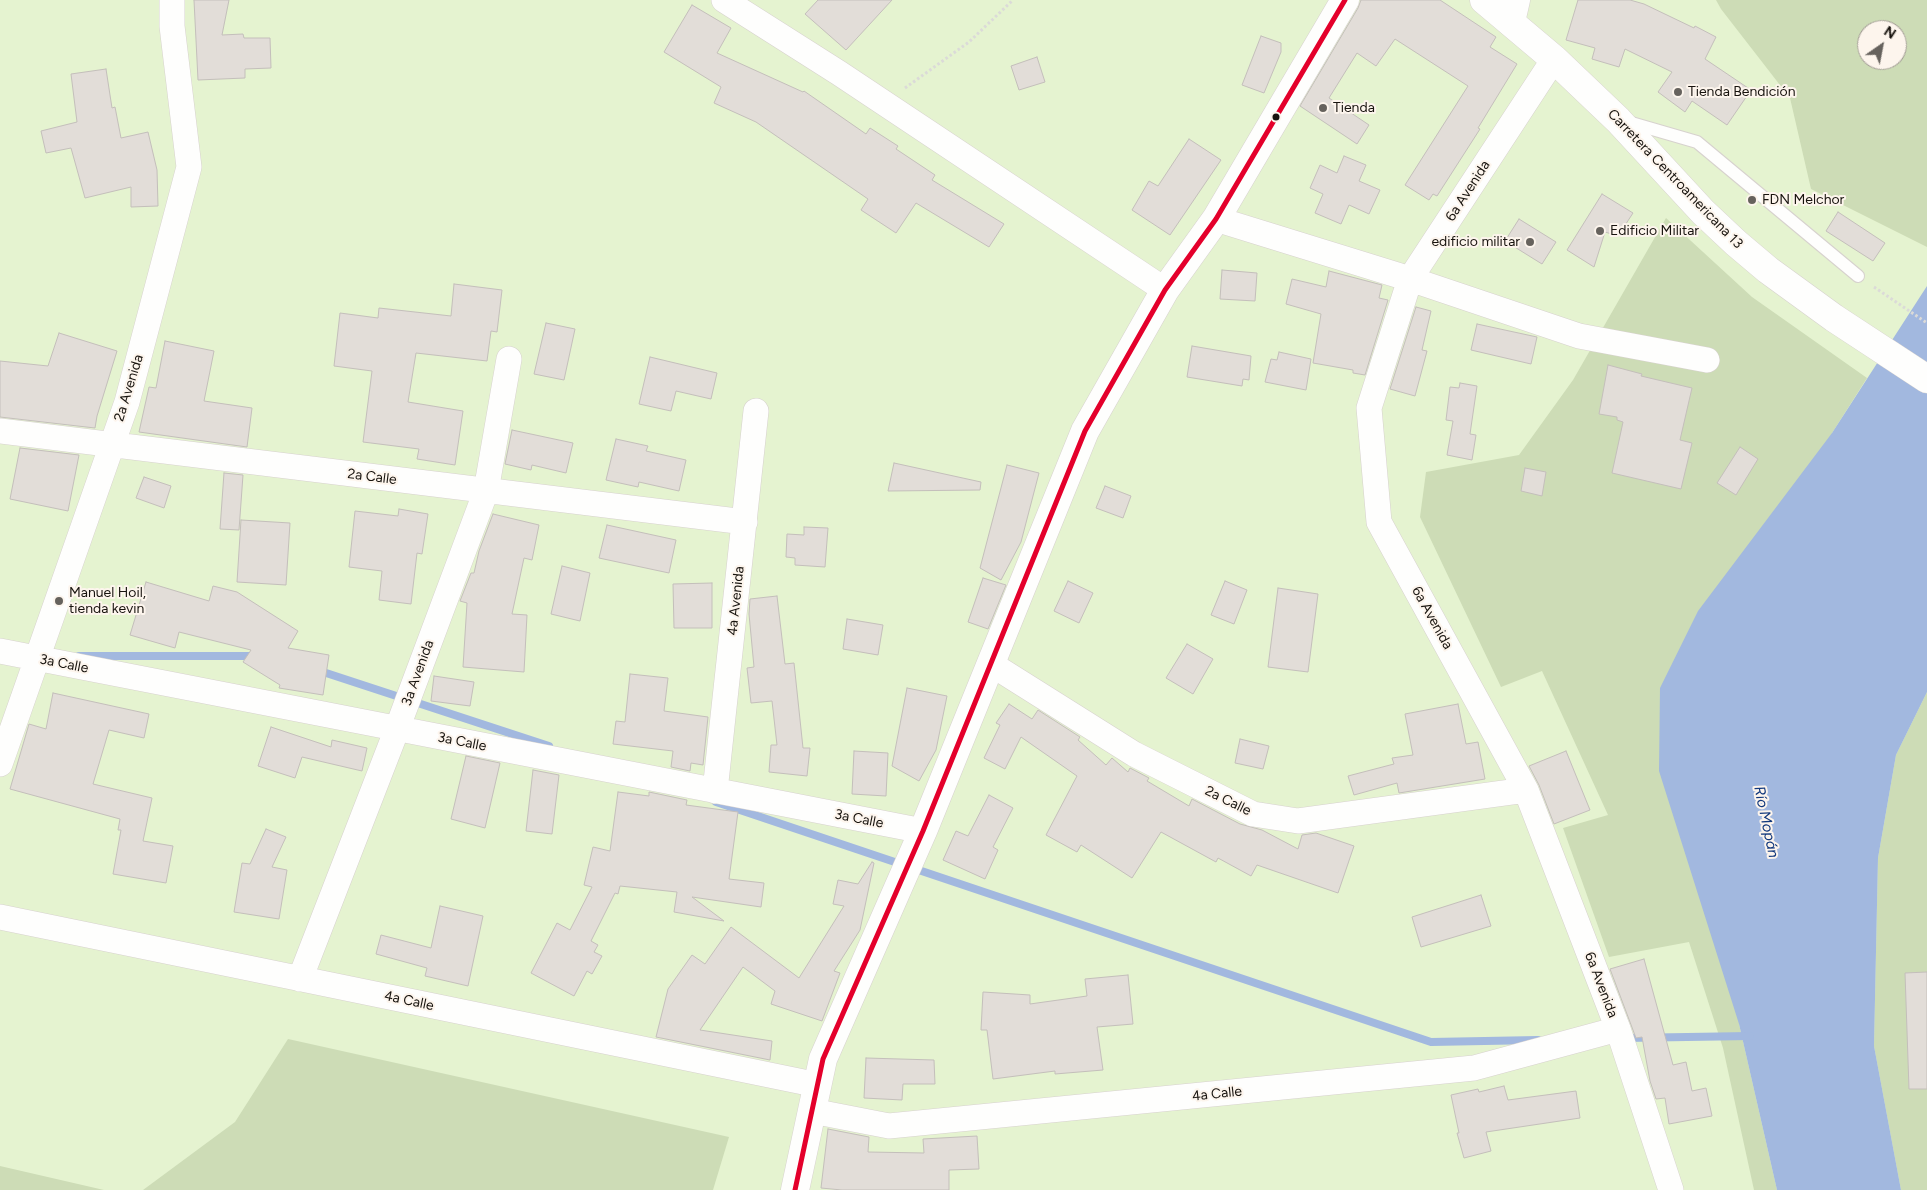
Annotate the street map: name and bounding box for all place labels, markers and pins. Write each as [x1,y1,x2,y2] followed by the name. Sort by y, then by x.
[1688,84,1795,100] place label: Tienda Bendición
[1672,86,1684,98] marker: Tienda Bendición
[1333,100,1375,116] place label: Tienda
[1317,102,1329,114] marker: Tienda
[1271,112,1281,122] unlabelled marker
[1762,192,1844,208] place label: FDN Melchor
[1746,194,1758,206] marker: FDN Melchor
[1610,223,1699,239] place label: Edificio Militar
[1594,225,1606,237] marker: Edificio Militar
[1431,234,1520,250] place label: edificio militar
[1524,236,1536,248] marker: edificio militar
[69,585,146,618] place label: Manuel Hoil, tienda kevin
[53,595,65,607] marker: Manuel Hoil, tienda kevin

